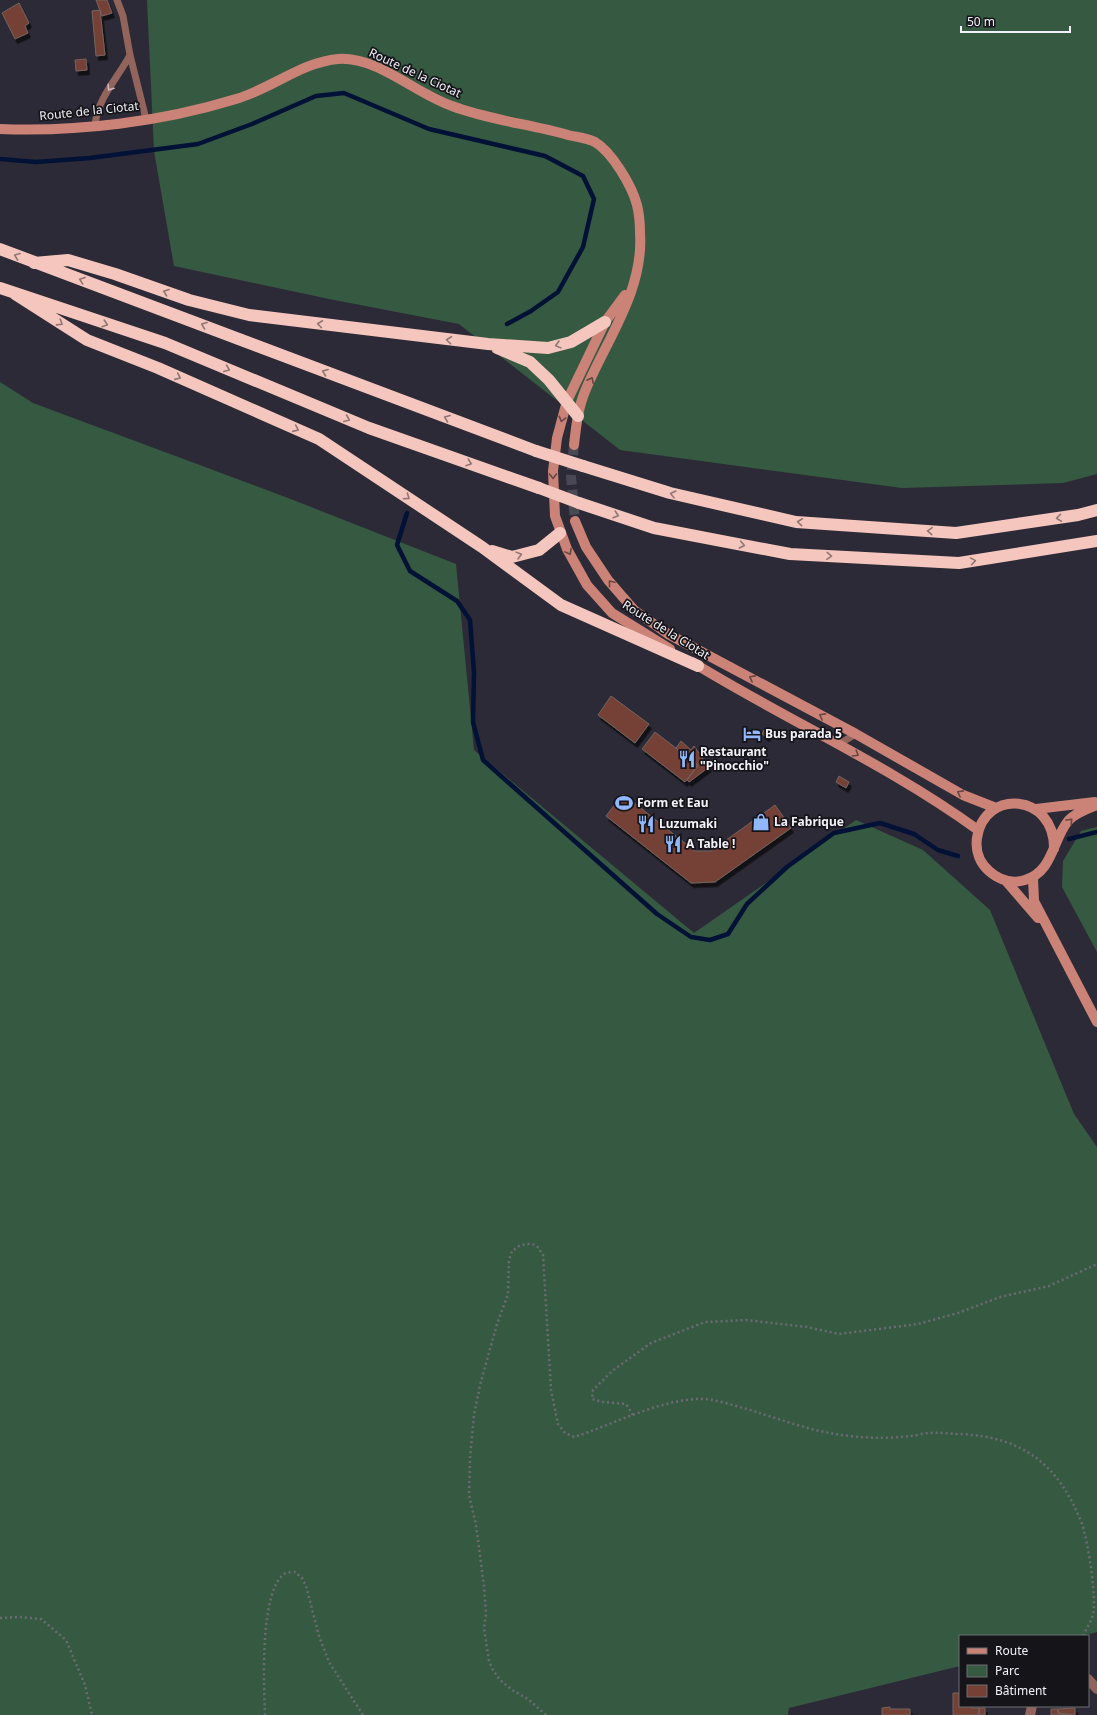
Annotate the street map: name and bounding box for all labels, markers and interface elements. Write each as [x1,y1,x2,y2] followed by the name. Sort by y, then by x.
[961,8,1070,34] scale bar
[967,13,995,30] text: 50 m
[366,44,465,102] street label: Route de la Ciotat
[107,84,115,91] one-way arrow
[38,97,140,124] street label: Route de la Ciotat
[14,252,21,260] one-way arrow
[79,277,86,285] one-way arrow
[163,289,170,297] one-way arrow
[56,318,63,326] one-way arrow
[102,319,109,327] one-way arrow
[317,320,323,329] one-way arrow
[200,322,207,330] one-way arrow
[446,336,452,345] one-way arrow
[555,341,561,349] one-way arrow
[223,364,230,372] one-way arrow
[322,368,329,376] one-way arrow
[174,372,181,380] one-way arrow
[586,376,593,384] one-way arrow
[342,414,350,422] one-way arrow
[443,414,450,422] one-way arrow
[558,415,567,422] one-way arrow
[292,424,300,432] one-way arrow
[466,459,473,467] one-way arrow
[549,473,558,479] one-way arrow
[670,490,677,499] one-way arrow
[403,492,410,500] one-way arrow
[612,510,619,519] one-way arrow
[1056,513,1062,522] one-way arrow
[797,518,803,527] one-way arrow
[927,527,933,535] one-way arrow
[739,540,745,548] one-way arrow
[564,548,571,555] one-way arrow
[515,551,522,560] one-way arrow
[826,552,832,561] one-way arrow
[970,557,976,566] one-way arrow
[608,581,615,588] one-way arrow
[619,596,714,664] street label: Route de la Ciotat
[749,676,756,683] one-way arrow
[819,713,827,721] one-way arrow
[742,724,762,744] hotel icon: Bus parada 5
[765,725,842,742] place label: Bus parada 5
[700,743,769,774] place label: Restaurant "Pinocchio"
[677,749,697,769] restaurant icon: Restaurant "Pinocchio"
[852,750,859,757] one-way arrow
[957,791,964,798] one-way arrow
[614,793,634,813] sports icon: Form et Eau
[637,794,708,811] place label: Form et Eau
[751,812,771,832] shop icon: La Fabrique
[774,813,844,830] place label: La Fabrique
[636,814,656,834] restaurant icon: Luzumaki
[659,815,717,832] place label: Luzumaki
[1065,818,1072,826] one-way arrow
[663,834,683,854] restaurant icon: A Table !
[686,835,735,852] place label: A Table !
[959,1635,1089,1707] legend
[995,1642,1028,1659] text: Route
[995,1662,1020,1679] text: Parc
[995,1682,1047,1699] text: Bâtiment

